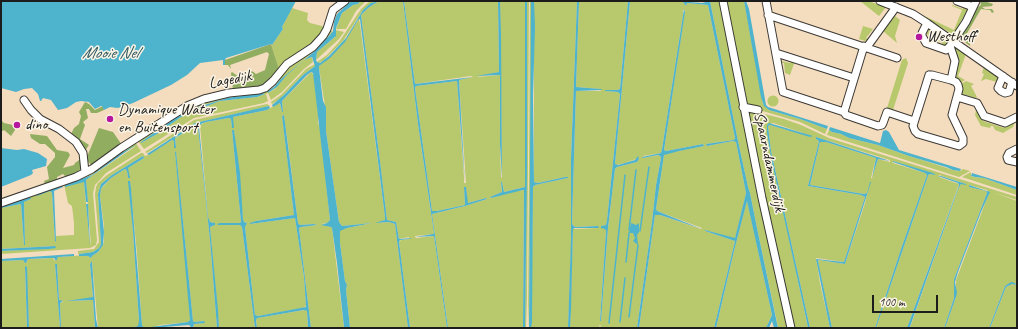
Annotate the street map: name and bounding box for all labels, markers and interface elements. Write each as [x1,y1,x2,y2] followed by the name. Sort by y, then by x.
[927,27,976,47] place label: Westhoff
[914,32,924,42] marker: Westhoff
[82,44,138,64] water label: Mooie Nel
[207,66,253,94] street label: Lagedijk
[118,100,215,138] place label: Dynamique Water en Buitensport
[749,111,789,213] street label: Spaarndammerdijk
[105,114,115,124] marker: Dynamique Water en Buitensport
[25,115,47,135] place label: dino
[12,120,22,130] marker: dino
[874,287,940,313] scale bar
[879,294,905,310] text: 100 m

